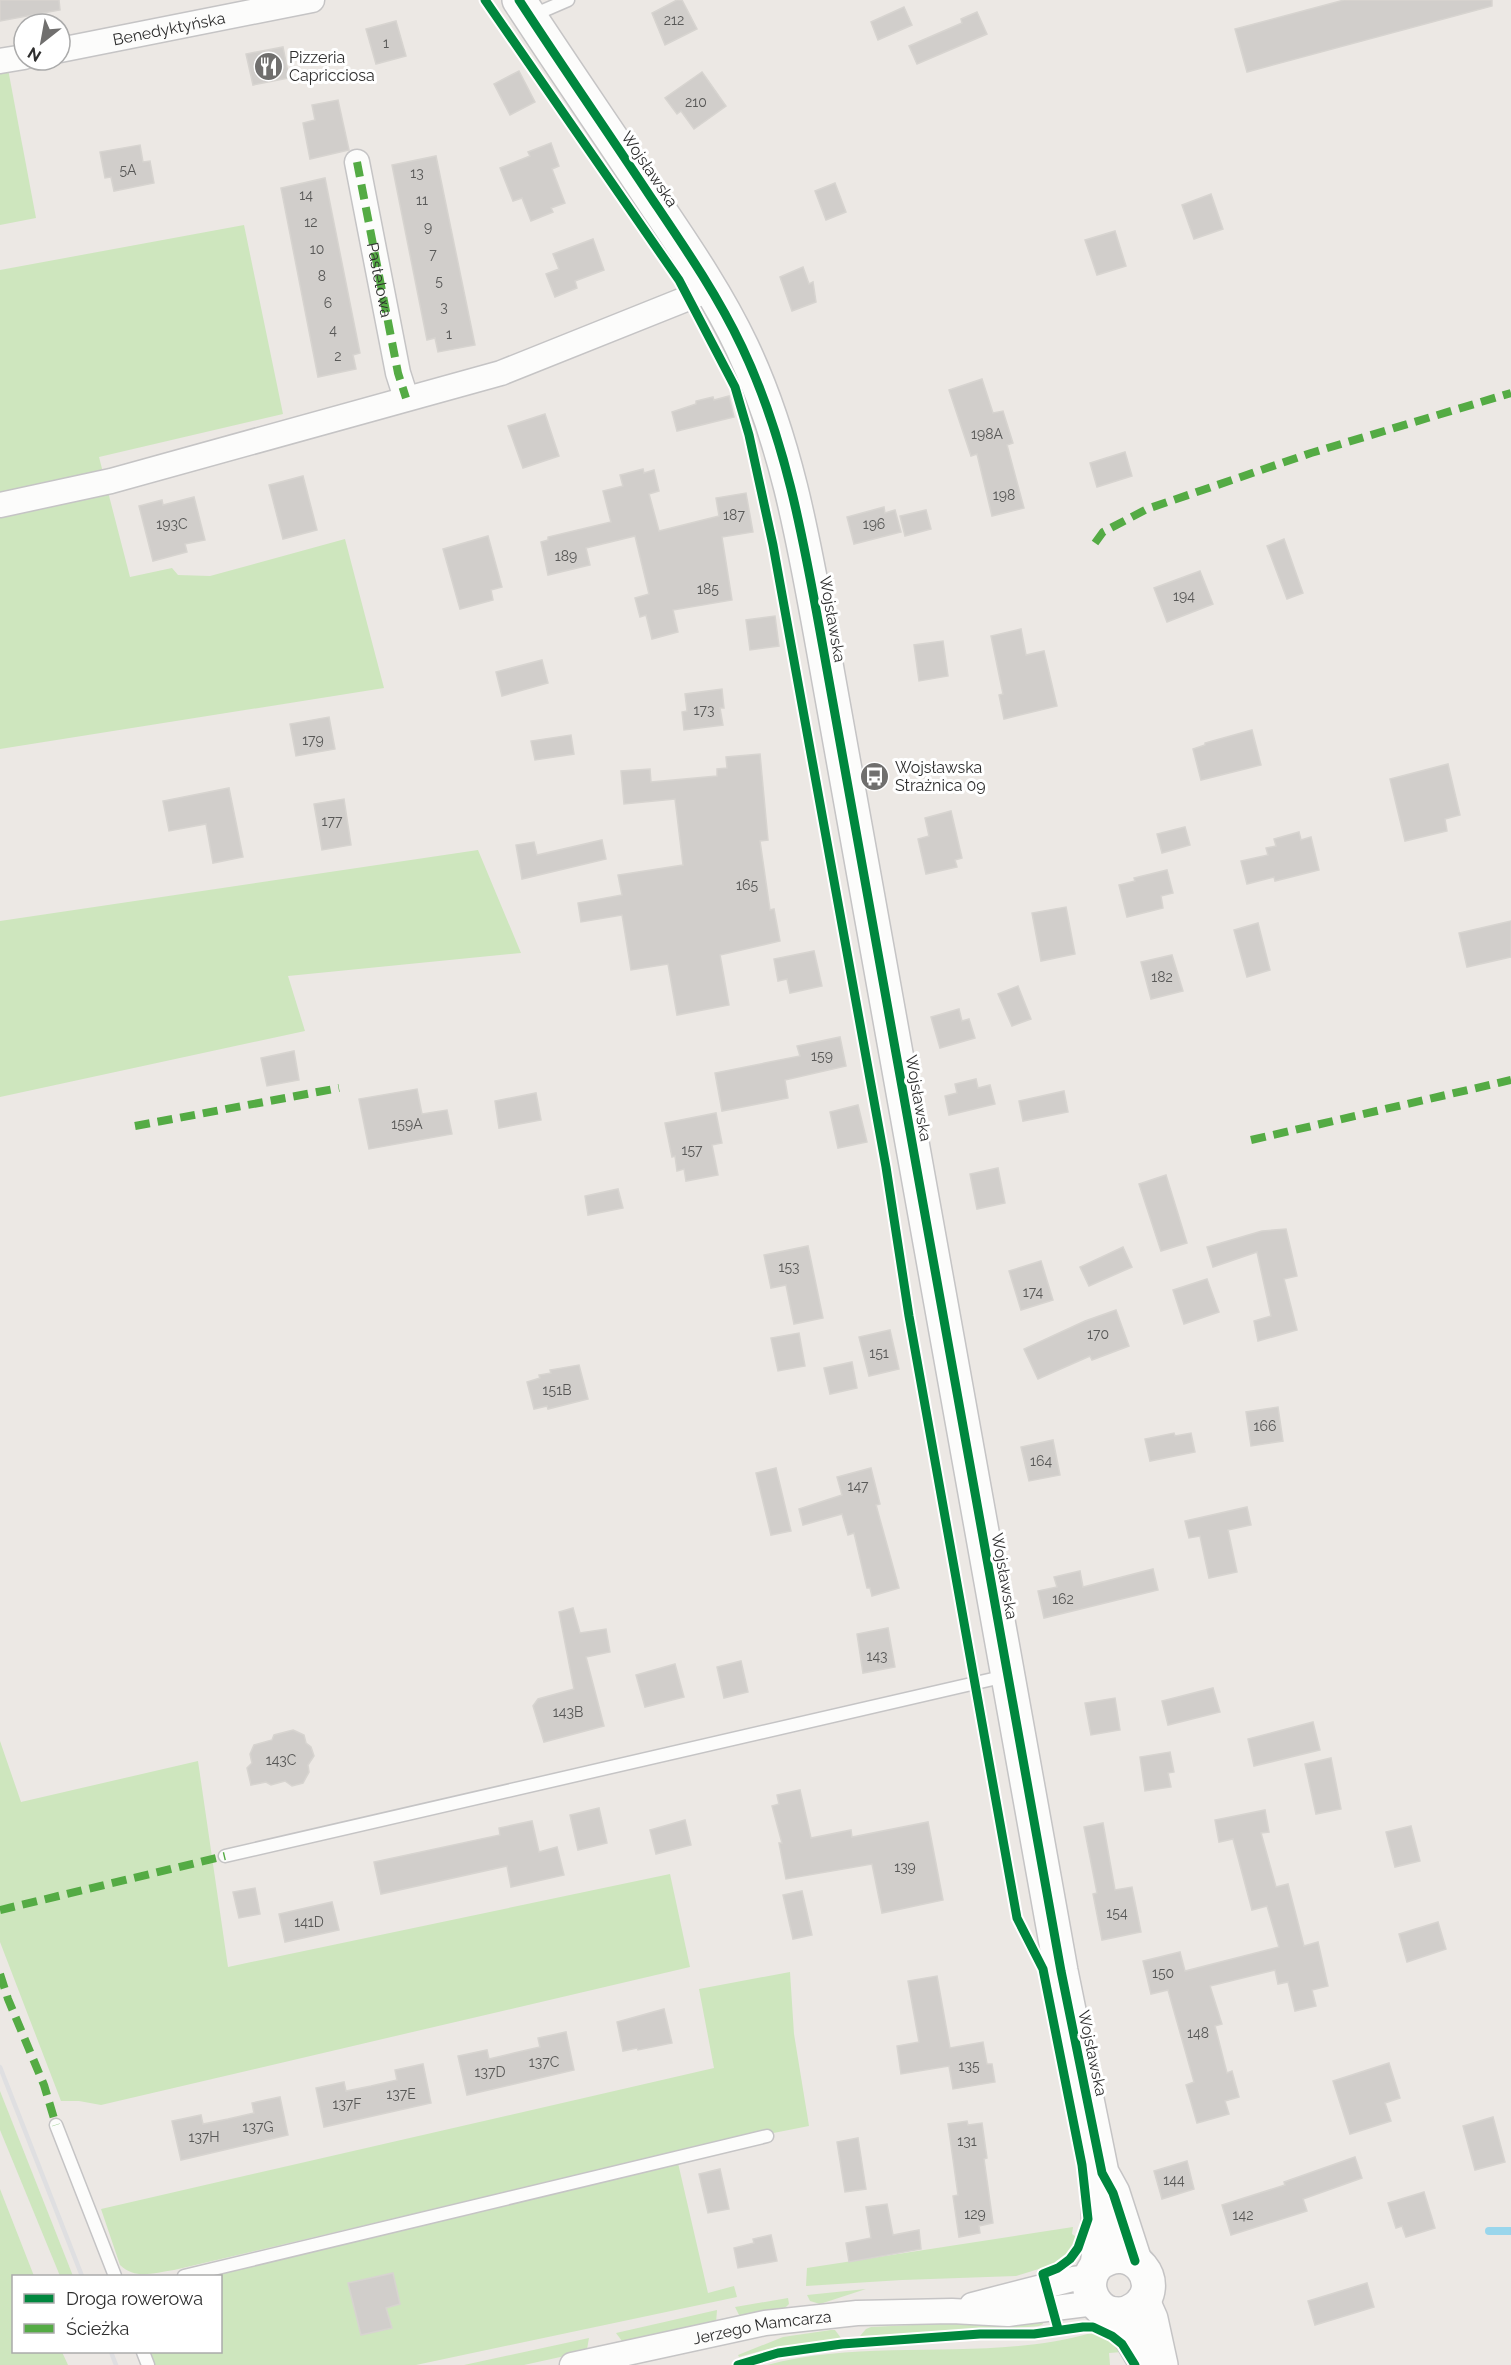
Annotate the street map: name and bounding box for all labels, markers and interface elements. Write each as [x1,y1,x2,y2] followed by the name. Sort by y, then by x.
[111,8,227,49] street label: Benedyktyńska
[12,12,72,72] north arrow
[664,12,684,28] house number: 212
[383,35,389,51] house number: 1
[24,43,45,66] text: N
[289,48,375,85] place label: Pizzeria Capricciosa
[252,50,284,82] restaurant icon: Pizzeria Capricciosa
[685,94,707,110] house number: 210
[617,128,682,211] street label: Wojsławska
[119,162,137,178] house number: 5A
[410,165,424,181] house number: 13
[299,187,313,203] house number: 14
[416,192,428,208] house number: 11
[304,214,318,230] house number: 12
[424,219,432,235] house number: 9
[310,241,324,257] house number: 10
[363,241,396,319] street label: Pastelowa
[429,246,437,262] house number: 7
[318,268,326,284] house number: 8
[435,273,443,289] house number: 5
[324,295,332,311] house number: 6
[440,299,448,315] house number: 3
[329,322,337,338] house number: 4
[446,326,452,342] house number: 1
[334,348,342,364] house number: 2
[971,426,1003,442] house number: 198A
[993,487,1015,503] house number: 198
[723,507,745,523] house number: 187
[156,516,188,532] house number: 193C
[863,516,885,532] house number: 196
[555,548,577,564] house number: 189
[816,574,849,664] street label: Wojsławska
[697,581,719,597] house number: 185
[1173,588,1195,604] house number: 194
[694,702,714,718] house number: 173
[302,732,324,748] house number: 179
[895,758,986,795] place label: Wojsławska Strażnica 09
[858,760,890,792] bus stop icon: Wojsławska Strażnica 09
[322,813,343,829] house number: 177
[736,877,758,893] house number: 165
[1151,969,1173,985] house number: 182
[811,1048,833,1064] house number: 159
[902,1053,935,1143] street label: Wojsławska
[391,1116,423,1132] house number: 159A
[681,1142,703,1158] house number: 157
[778,1259,800,1275] house number: 153
[1023,1284,1044,1300] house number: 174
[1087,1326,1109,1342] house number: 170
[869,1345,889,1361] house number: 151
[543,1382,571,1398] house number: 151B
[1254,1418,1276,1434] house number: 166
[1030,1453,1052,1469] house number: 164
[847,1478,869,1494] house number: 147
[988,1531,1021,1621] street label: Wojsławska
[1052,1591,1074,1607] house number: 162
[866,1648,888,1664] house number: 143
[553,1704,583,1720] house number: 143B
[266,1752,297,1768] house number: 143C
[894,1859,916,1875] house number: 139
[1106,1905,1128,1921] house number: 154
[294,1914,324,1930] house number: 141D
[1152,1965,1174,1981] house number: 150
[1074,2008,1111,2098] street label: Wojsławska
[1187,2025,1209,2041] house number: 148
[529,2054,560,2070] house number: 137C
[958,2058,980,2074] house number: 135
[475,2064,505,2080] house number: 137D
[386,2086,416,2102] house number: 137E
[332,2096,362,2112] house number: 137F
[243,2119,273,2135] house number: 137G
[188,2129,220,2145] house number: 137H
[957,2133,977,2149] house number: 131
[1163,2172,1185,2188] house number: 144
[964,2206,986,2222] house number: 129
[1233,2207,1253,2223] house number: 142
[12,2275,222,2353] legend
[66,2288,203,2309] text: Droga rowerowa
[691,2307,832,2348] street label: Jerzego Mamcarza
[66,2317,129,2339] text: Ścieżka

